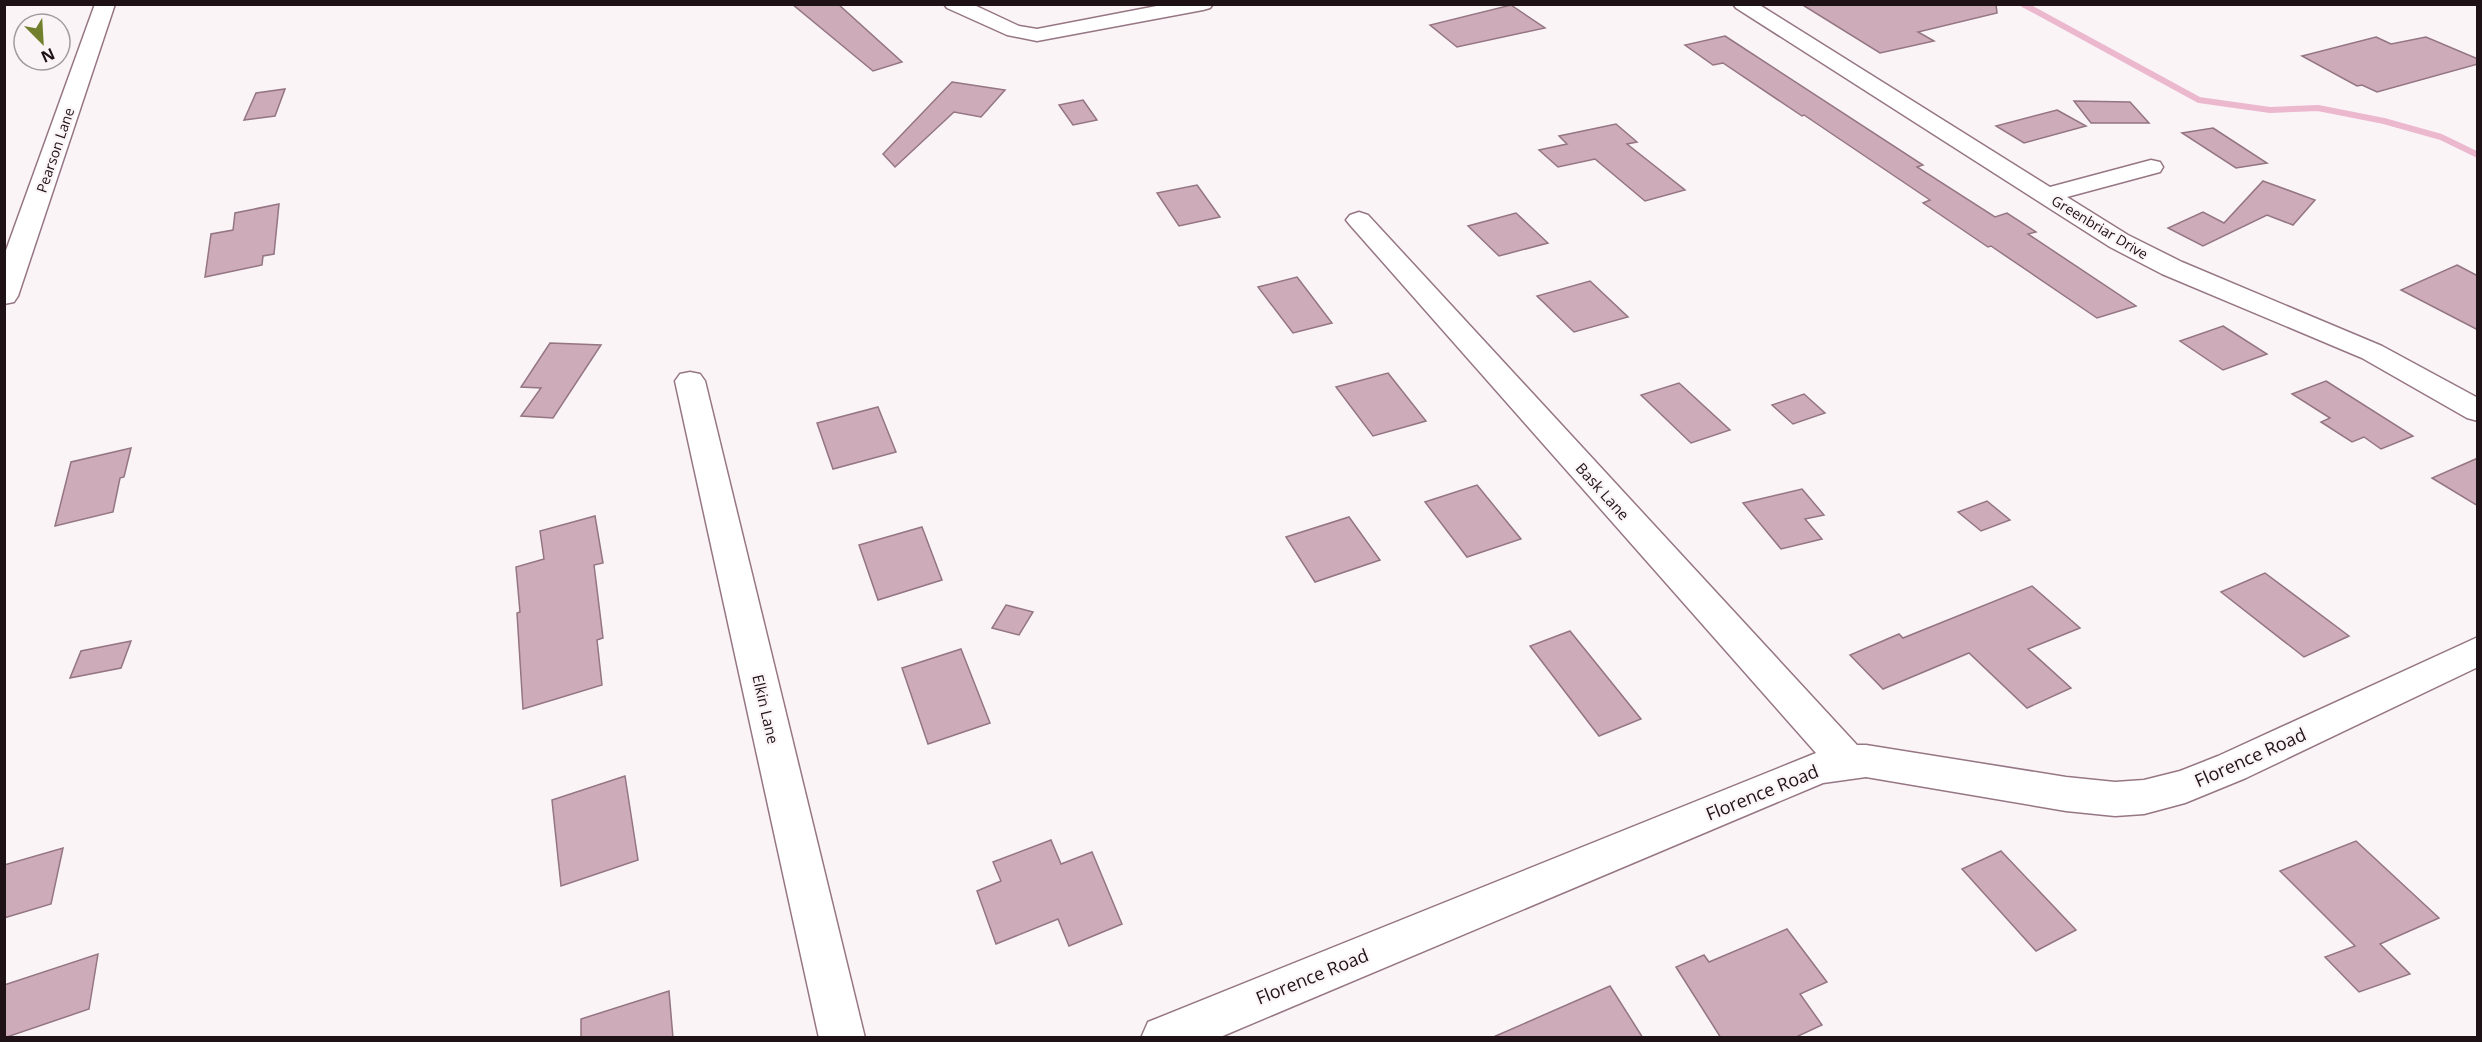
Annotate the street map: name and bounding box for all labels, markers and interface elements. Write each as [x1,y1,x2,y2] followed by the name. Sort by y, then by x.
[12,12,72,72] north arrow
[38,43,59,68] text: N
[32,105,78,195] street label: Pearson Lane
[2048,191,2152,263] street label: Greenbriar Drive
[1572,458,1634,524] street label: Bask Lane
[748,672,784,746] street label: Elkin Lane
[2191,722,2309,792] street label: Florence Road
[1702,758,1822,826] street label: Florence Road
[1252,942,1372,1010] street label: Florence Road

